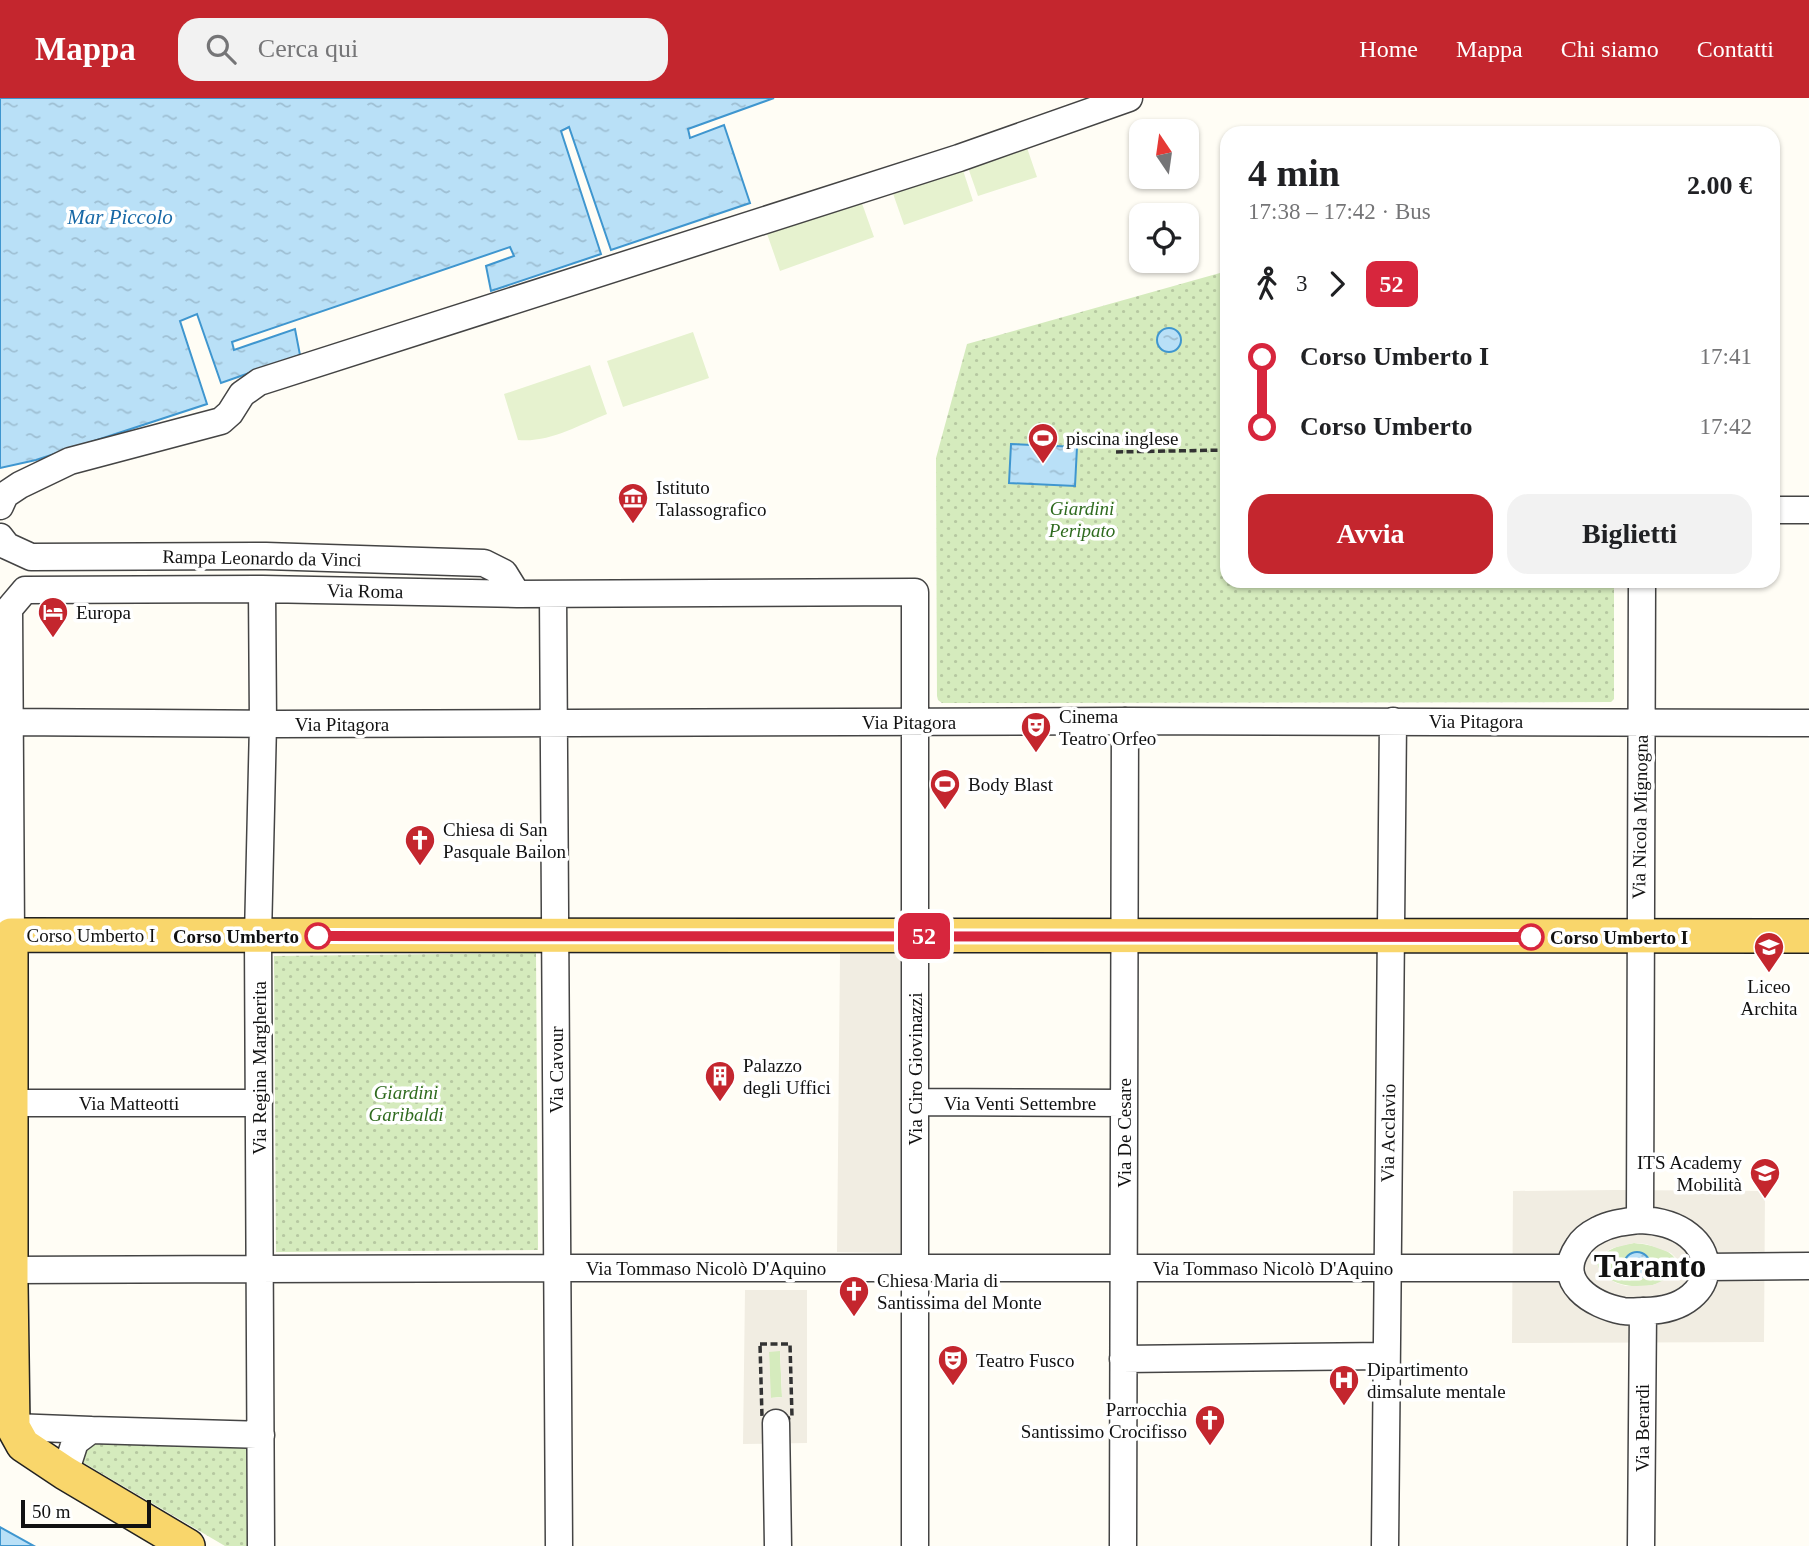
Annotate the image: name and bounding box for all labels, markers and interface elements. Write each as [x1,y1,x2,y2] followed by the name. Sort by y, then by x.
[178,18,668,81] search box
[202,30,240,68] icon: search
[35,31,136,67] text: Mappa
[258,34,358,63] text: Cerca qui
[1359,36,1418,62] text: Home
[1456,36,1523,62] text: Mappa
[1561,36,1659,62] text: Chi siamo
[1697,36,1774,62] text: Contatti
[1129,119,1199,189] north arrow
[1129,119,1199,273] map controls
[1248,152,1340,194] text: 4 min
[1687,171,1752,200] text: 2.00 €
[1248,199,1431,224] text: 17:38 – 17:42 · Bus
[1129,203,1199,273] button: locate
[66,205,173,229] water label: Mar Piccolo
[1248,265,1286,303] icon: walk
[1318,265,1356,303] icon: forward
[1296,271,1308,296] text: 3
[1380,271,1404,297] text: 52
[1300,342,1489,371] text: Corso Umberto I
[1700,344,1752,369] text: 17:41
[1300,412,1473,441] text: Corso Umberto
[1700,414,1752,439] text: 17:42
[1026,421,1060,465] sports icon: piscina inglese
[1066,428,1178,449] place label: piscina inglese
[656,477,767,520] place label: Istituto Talassografico
[616,481,650,525] museum icon: Istituto Talassografico
[1248,494,1493,574] button: Avvia
[1507,494,1752,574] button: Biglietti
[1048,498,1115,541] park label: Giardini Peripato
[162,546,362,570] street label: Rampa Leonardo da Vinci
[327,580,404,602] street label: Via Roma
[36,595,70,639] hotel icon: Europa
[76,602,131,623] place label: Europa
[1059,706,1156,749] place label: Cinema Teatro Orfeo
[1019,710,1053,754] theatre icon: Cinema Teatro Orfeo
[1429,711,1524,732] street label: Via Pitagora
[862,712,957,733] street label: Via Pitagora
[295,714,390,735] street label: Via Pitagora
[1628,734,1652,899] street label: Via Nicola Mignogna
[928,767,962,811] sports icon: Body Blast
[968,774,1054,795] place label: Body Blast
[443,819,566,862] place label: Chiesa di San Pasquale Bailon
[403,823,437,867] church icon: Chiesa di San Pasquale Bailon
[892,913,956,959] line badge: 52
[305,923,331,949] marker: Corso Umberto
[912,923,936,949] text: 52
[1518,924,1544,950] marker: Corso Umberto I
[27,925,155,946] street label: Corso Umberto I
[173,926,299,947] place label: Corso Umberto
[1550,927,1688,948] place label: Corso Umberto I
[1752,930,1786,974] school or university icon: Liceo Archita
[1741,976,1798,1019] place label: Liceo Archita
[249,981,270,1155] street label: Via Regina Margherita
[905,993,926,1145] street label: Via Ciro Giovinazzi
[546,1026,567,1113] street label: Via Cavour
[743,1055,831,1098] place label: Palazzo degli Uffici
[703,1059,737,1103] building icon: Palazzo degli Uffici
[1114,1078,1135,1188] street label: Via De Cesare
[369,1082,443,1125] park label: Giardini Garibaldi
[1377,1084,1399,1182] street label: Via Acclavio
[79,1093,179,1114] street label: Via Matteotti
[944,1093,1096,1114] street label: Via Venti Settembre
[1637,1152,1743,1195] place label: ITS Academy Mobilità
[1748,1156,1782,1200] school or university icon: ITS Academy Mobilità
[1594,1248,1706,1284] district label: Taranto
[586,1258,826,1279] street label: Via Tommaso Nicolò D'Aquino
[1153,1258,1393,1279] street label: Via Tommaso Nicolò D'Aquino
[877,1270,1042,1313] place label: Chiesa Maria di Santissima del Monte
[837,1274,871,1318] church icon: Chiesa Maria di Santissima del Monte
[936,1343,970,1387] theatre icon: Teatro Fusco
[976,1350,1074,1371] place label: Teatro Fusco
[1367,1359,1506,1402] place label: Dipartimento dimsalute mentale
[1327,1363,1361,1407] hospital icon: Dipartimento dimsalute mentale
[1632,1384,1653,1472] street label: Via Berardi
[1021,1399,1188,1442] place label: Parrocchia Santissimo Crocifisso
[1193,1403,1227,1447] church icon: Parrocchia Santissimo Crocifisso
[21,1497,150,1529] scale bar
[32,1501,71,1522] text: 50 m

